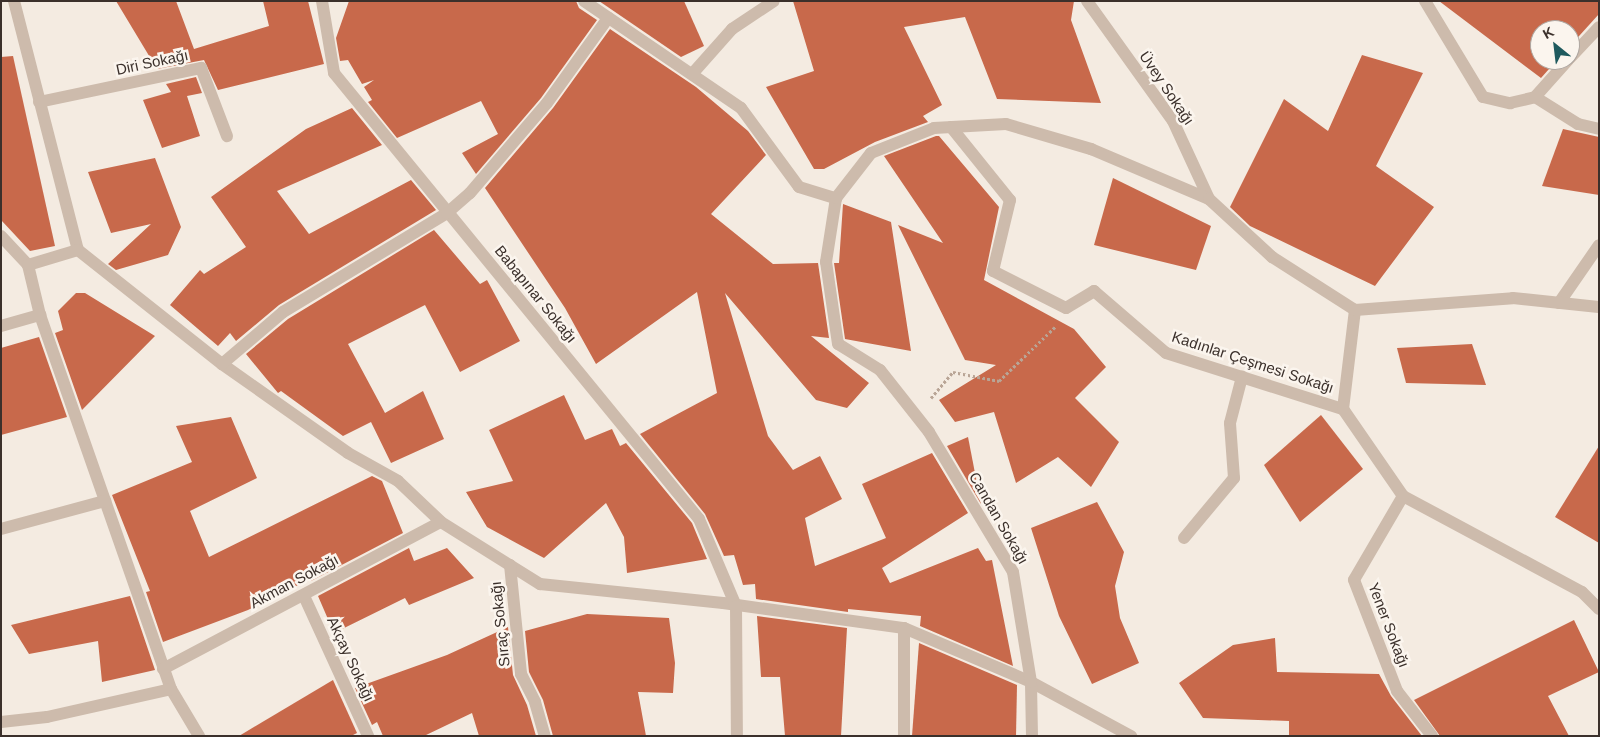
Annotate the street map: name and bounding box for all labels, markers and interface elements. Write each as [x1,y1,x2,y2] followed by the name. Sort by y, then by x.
[1530,20,1580,70] north arrow
[1540,23,1557,42] text: K
[114,46,190,78] street label: Diri Sokağı
[1136,48,1198,128] street label: Üvey Sokağı
[491,242,581,346] street label: Babapınar Sokağı
[1170,327,1336,397] street label: Kadınlar Çeşmesi Sokağı
[965,469,1033,567] street label: Candan Sokağı
[247,550,341,612] street label: Akman Sokağı
[487,580,513,668] street label: Sıraç Sokağı
[1365,580,1413,670] street label: Yener Sokağı
[323,614,379,704] street label: Akçay Sokağı

